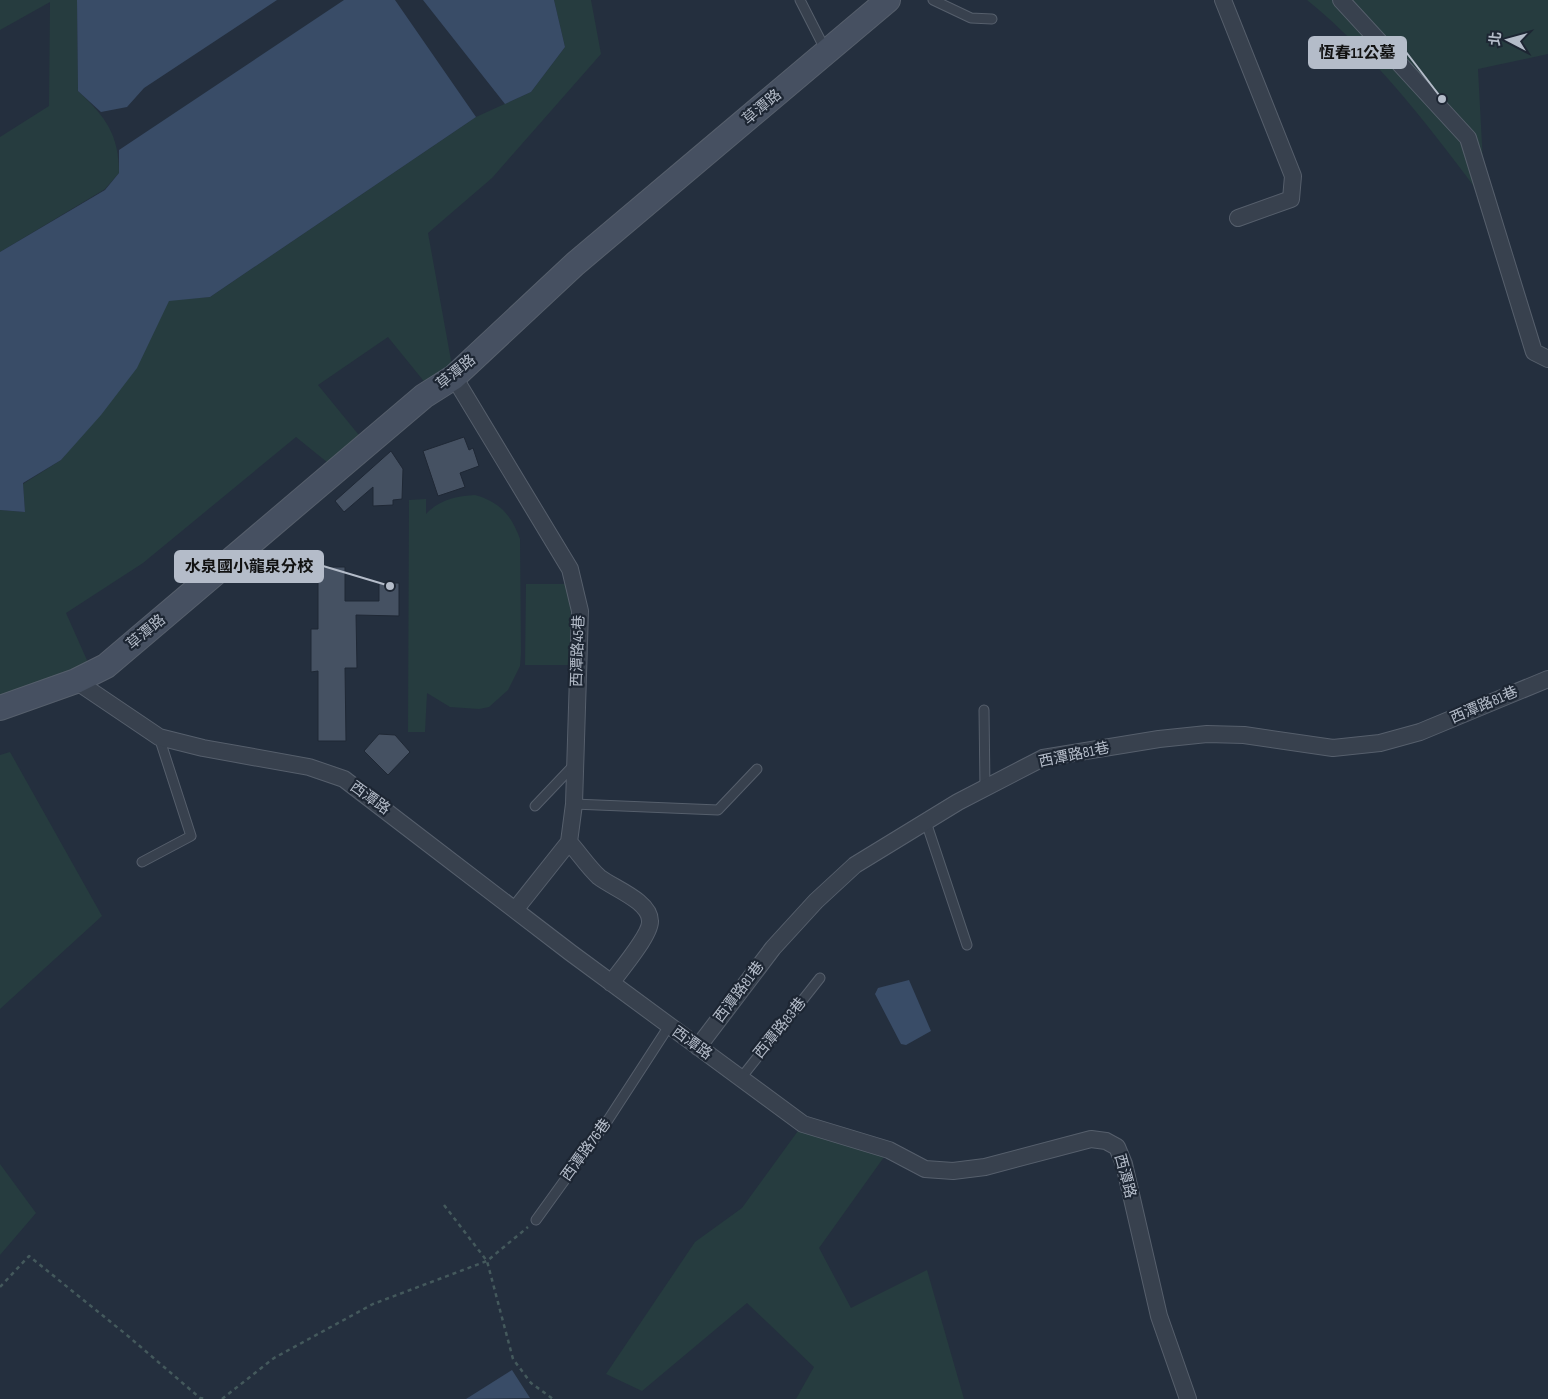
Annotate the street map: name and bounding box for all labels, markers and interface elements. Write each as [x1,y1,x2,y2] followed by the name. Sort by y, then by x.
[1483,15,1533,65] north arrow
[1486,31,1505,47] text: 北
[1309,37,1406,68] callout: 恆春11公墓
[1319,44,1395,63] text: 恆春11公墓
[739,85,785,129] street label: 草潭路
[433,350,479,394] street label: 草潭路
[175,551,323,582] callout: 水泉國小龍泉分校
[185,557,314,577] text: 水泉國小龍泉分校
[123,610,169,654] street label: 草潭路
[567,615,589,687] street label: 西潭路45巷
[1447,682,1521,728] street label: 西潭路81巷
[1037,738,1111,772] street label: 西潭路81巷
[346,777,394,819] street label: 西潭路
[710,958,768,1026] street label: 西潭路81巷
[750,994,810,1062] street label: 西潭路83巷
[668,1022,716,1064] street label: 西潭路
[557,1115,615,1185] street label: 西潭路76巷
[1110,1152,1140,1200] street label: 西潭路

